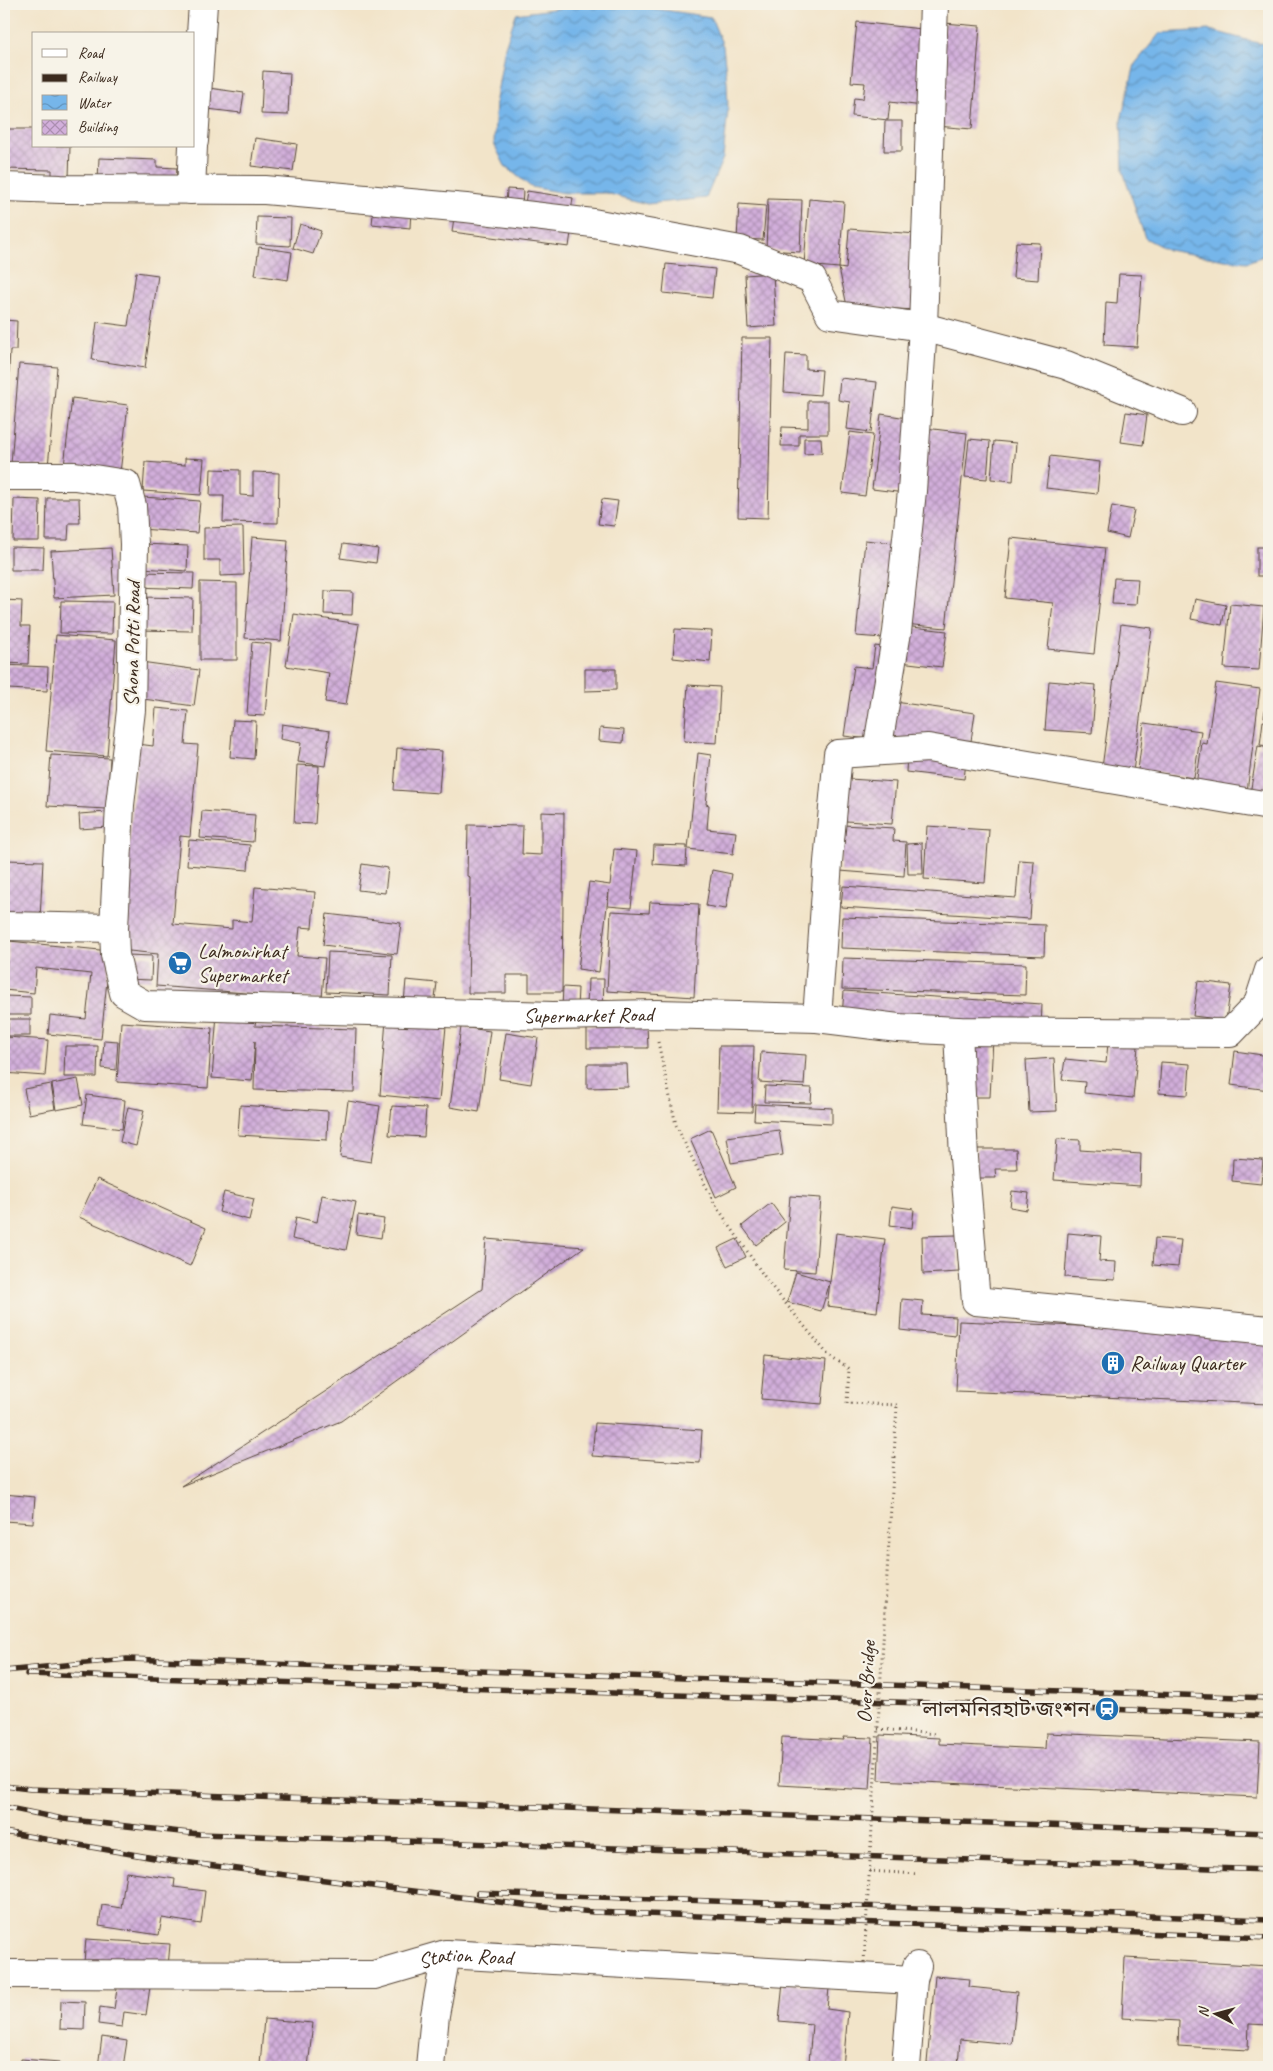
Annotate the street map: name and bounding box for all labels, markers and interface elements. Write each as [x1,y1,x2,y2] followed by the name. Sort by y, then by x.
[32,32,195,148] legend
[78,44,105,63] text: Road
[78,68,119,87] text: Railway
[78,94,112,113] text: Water
[78,118,118,137] text: Building
[118,577,146,707] street label: Shona Potti Road
[198,938,290,988] place label: Lalmonirhat Supermarket
[167,950,193,976] supermarket icon: Lalmonirhat Supermarket
[523,1001,657,1029] street label: Supermarket Road
[1100,1350,1126,1376] building icon: Railway Quarter
[1130,1350,1246,1376] place label: Railway Quarter
[851,1639,881,1724] street label: Over Bridge
[922,1696,1090,1722] place label: লালমনিরহাট জংশন
[1094,1696,1120,1722] station icon: লালমনিরহাট জংশন
[415,1941,517,1974] street label: Station Road
[1190,1988,1240,2038] north arrow
[1195,2005,1213,2018] text: N

